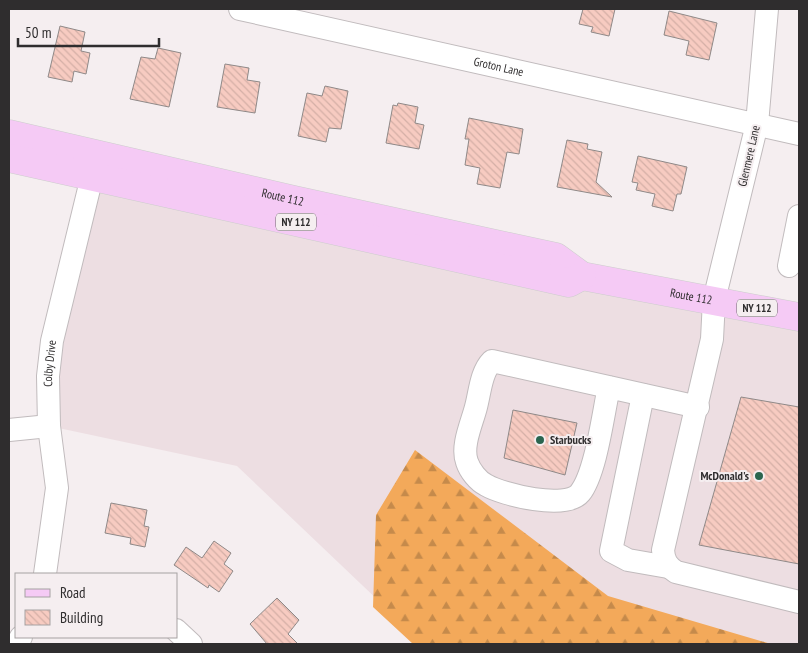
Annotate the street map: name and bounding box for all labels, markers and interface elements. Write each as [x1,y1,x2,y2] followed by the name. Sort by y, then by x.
[18,15,159,47] scale bar
[25,23,51,42] text: 50 m
[472,54,525,79] street label: Groton Lane
[734,124,763,188] street label: Glenmere Lane
[260,185,305,209] street label: Route 112
[276,213,316,230] road number: NY 112
[669,285,714,307] street label: Route 112
[737,300,777,316] road number: NY 112
[40,339,59,387] street label: Colby Drive
[550,432,591,447] place label: Starbucks
[534,434,546,446] marker: Starbucks
[700,468,749,483] place label: McDonald's
[753,470,765,482] marker: McDonald's
[15,573,178,638] legend
[60,583,86,602] text: Road
[60,608,103,627] text: Building

